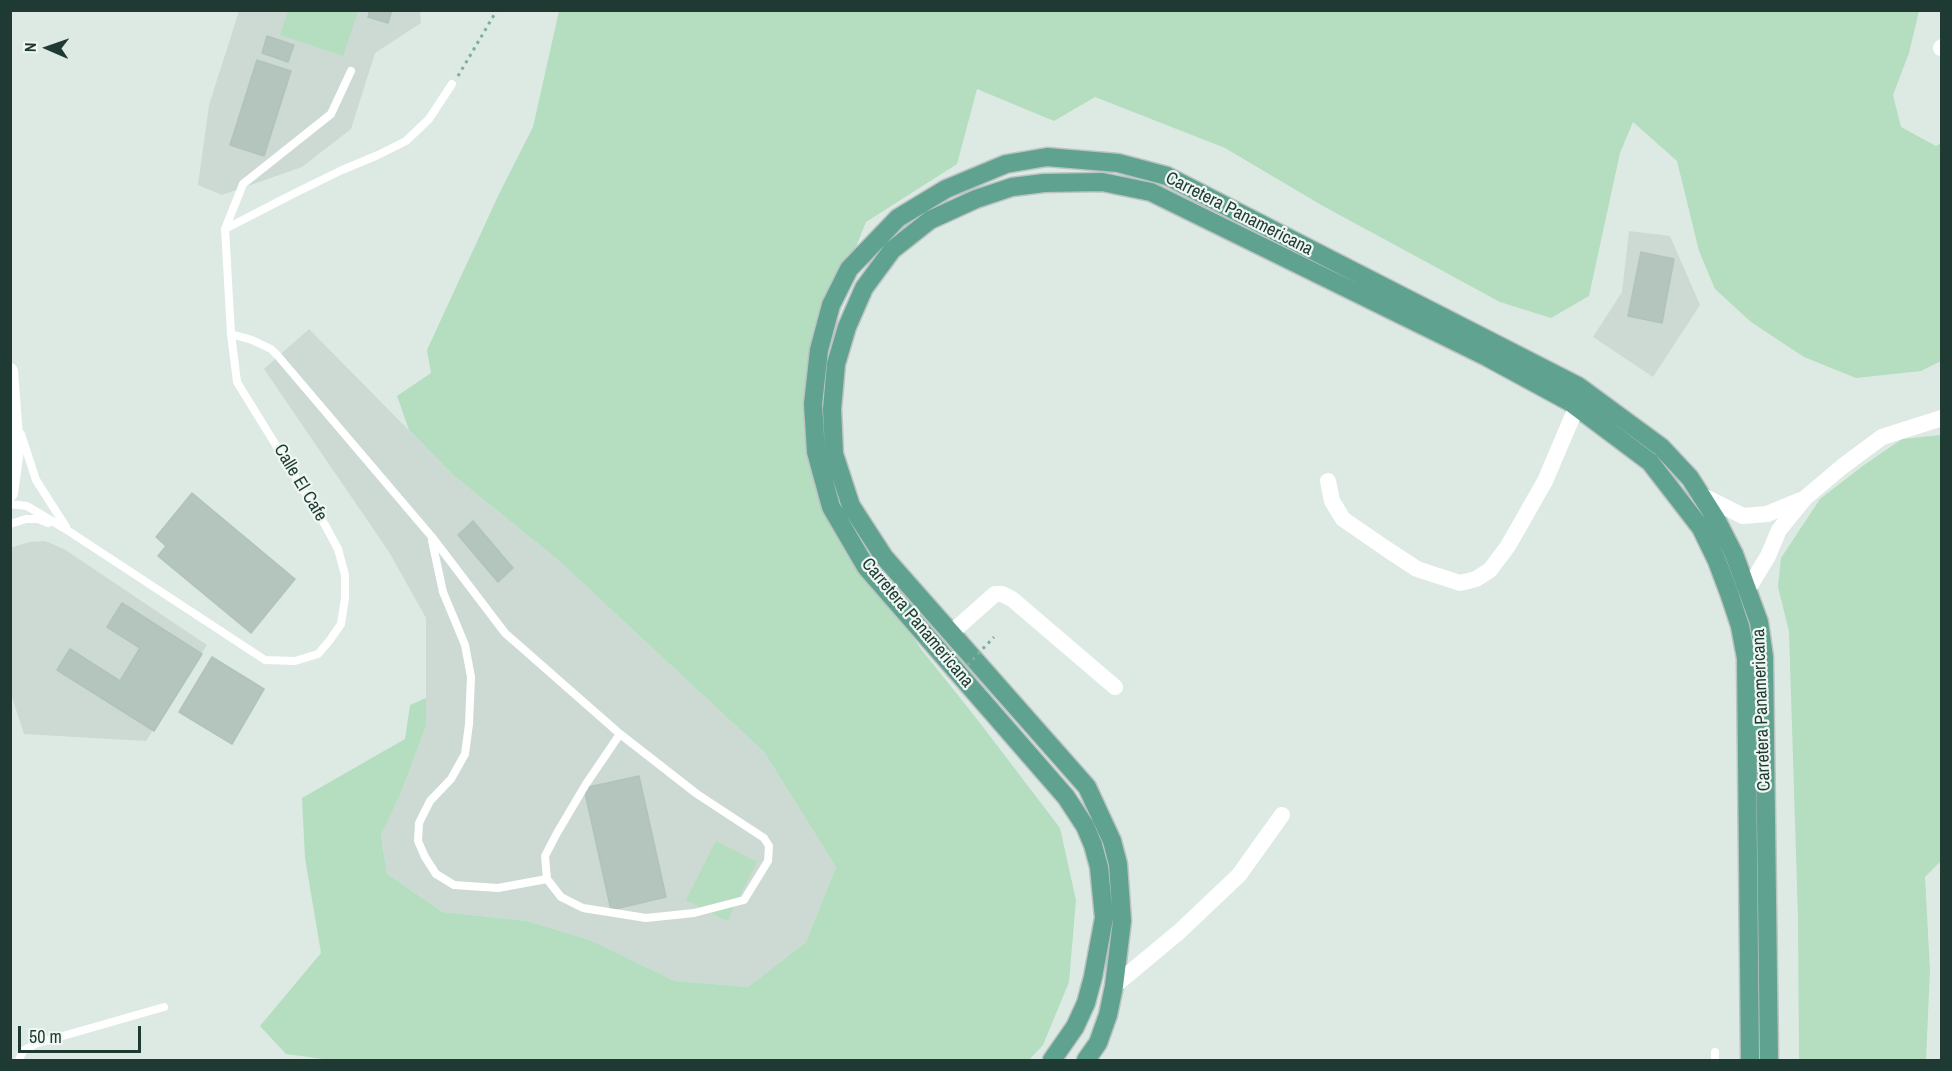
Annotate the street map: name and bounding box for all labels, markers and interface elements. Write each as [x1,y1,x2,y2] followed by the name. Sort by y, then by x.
[18,18,78,78] north arrow
[19,42,41,53] text: N
[1162,168,1316,260] street label: Carretera Panamericana
[269,441,331,525] street label: Calle El Cafe
[857,554,977,692] street label: Carretera Panamericana
[1748,628,1776,792] street label: Carretera Panamericana
[21,1014,144,1052] scale bar
[29,1024,62,1049] text: 50 m

